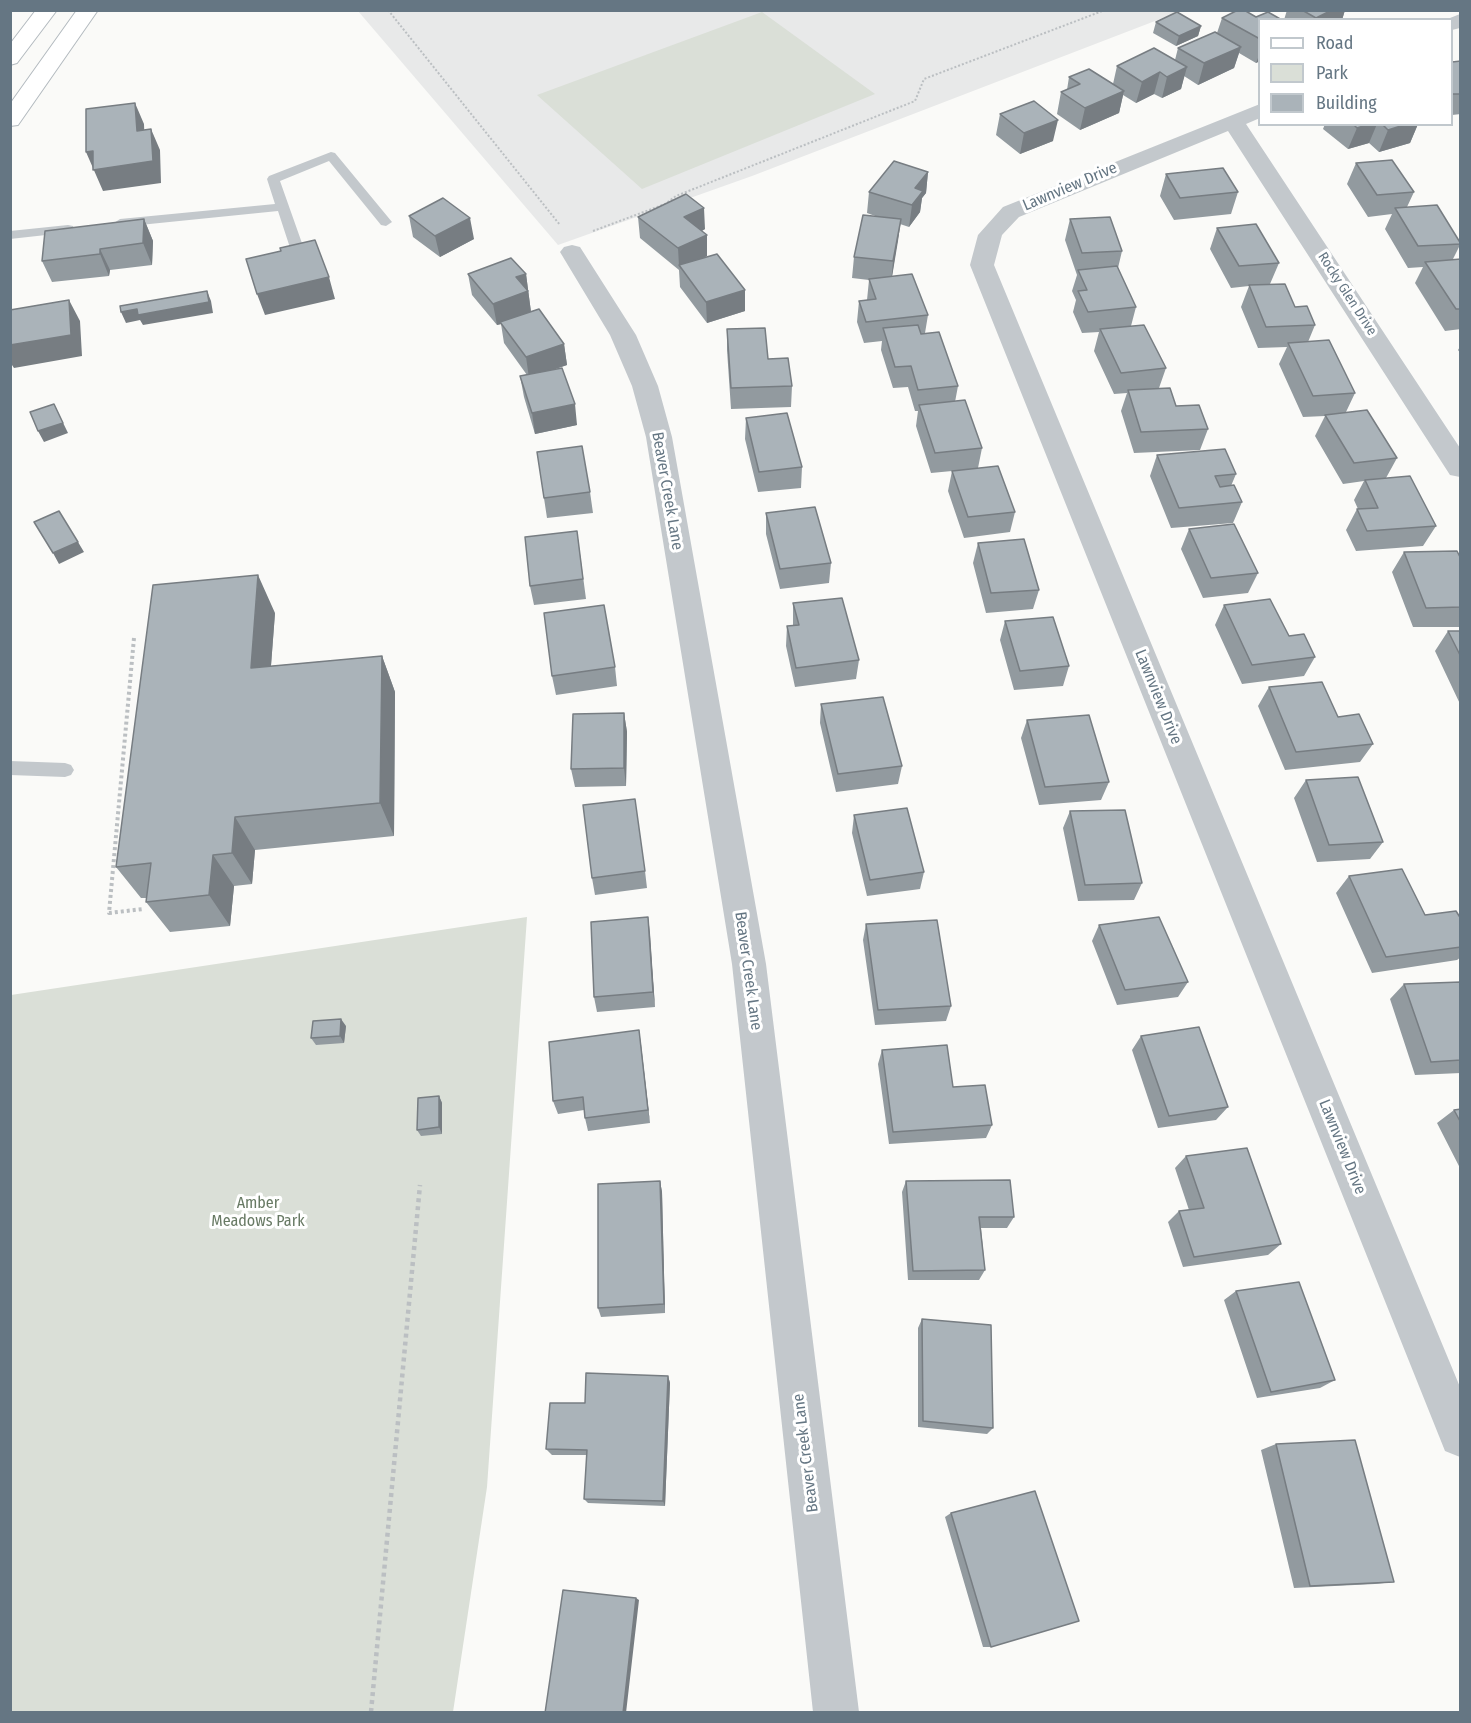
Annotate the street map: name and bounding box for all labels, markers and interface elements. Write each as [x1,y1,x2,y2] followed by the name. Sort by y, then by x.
[1258,18,1453,126] legend
[1316,32,1353,54] text: Road
[1316,62,1348,84] text: Park
[1316,92,1377,114] text: Building
[1020,158,1120,216] street label: Lawnview Drive
[1314,249,1380,339] street label: Rocky Glen Drive
[647,430,687,552] street label: Beaver Creek Lane
[1130,647,1186,747] street label: Lawnview Drive
[730,910,766,1032] street label: Beaver Creek Lane
[1314,1097,1370,1197] street label: Lawnview Drive
[211,1194,305,1232] park label: Amber Meadows Park
[789,1392,823,1514] street label: Beaver Creek Lane

